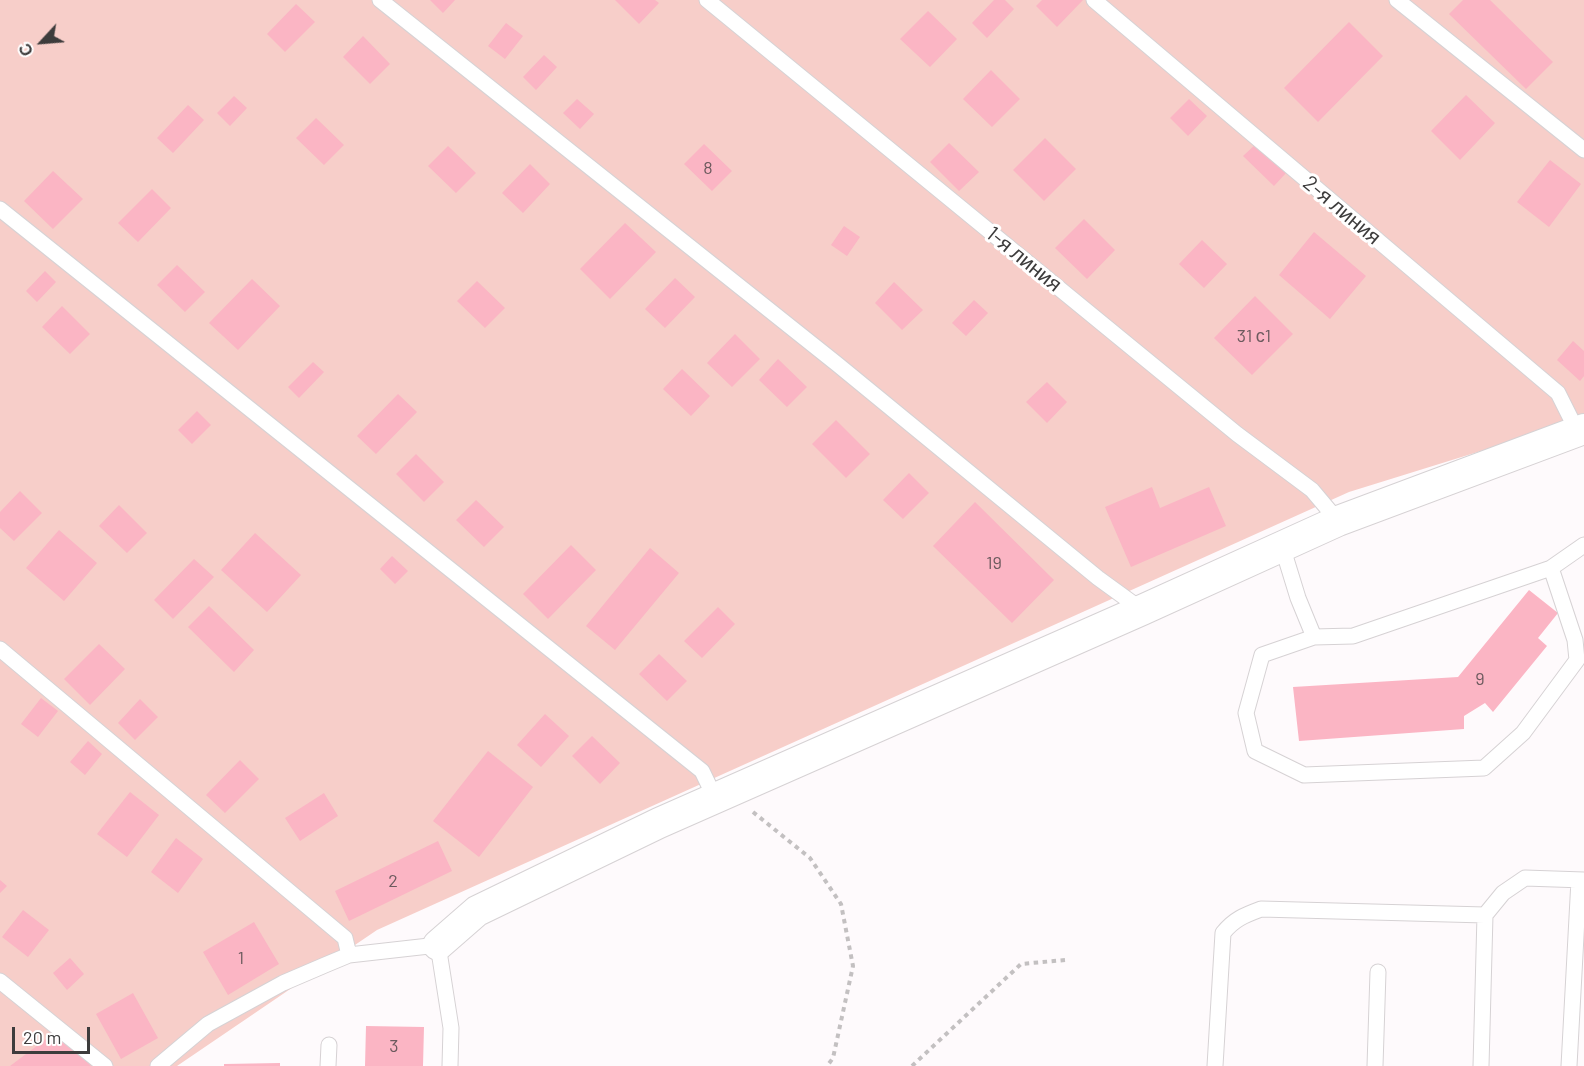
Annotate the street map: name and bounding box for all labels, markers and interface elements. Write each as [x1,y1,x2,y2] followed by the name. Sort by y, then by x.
[12,12,72,72] north arrow
[14,41,36,59] text: С
[703,157,713,179] house number: 8
[1298,170,1386,250] street label: 2-я линия
[981,221,1067,297] street label: 1-я линия
[1237,325,1271,347] house number: 31 с1
[986,552,1002,574] house number: 19
[1475,668,1485,690] house number: 9
[388,870,398,892] house number: 2
[238,947,244,969] house number: 1
[15,1015,93,1053] scale bar
[23,1026,61,1048] text: 20 m
[389,1035,399,1057] house number: 3

